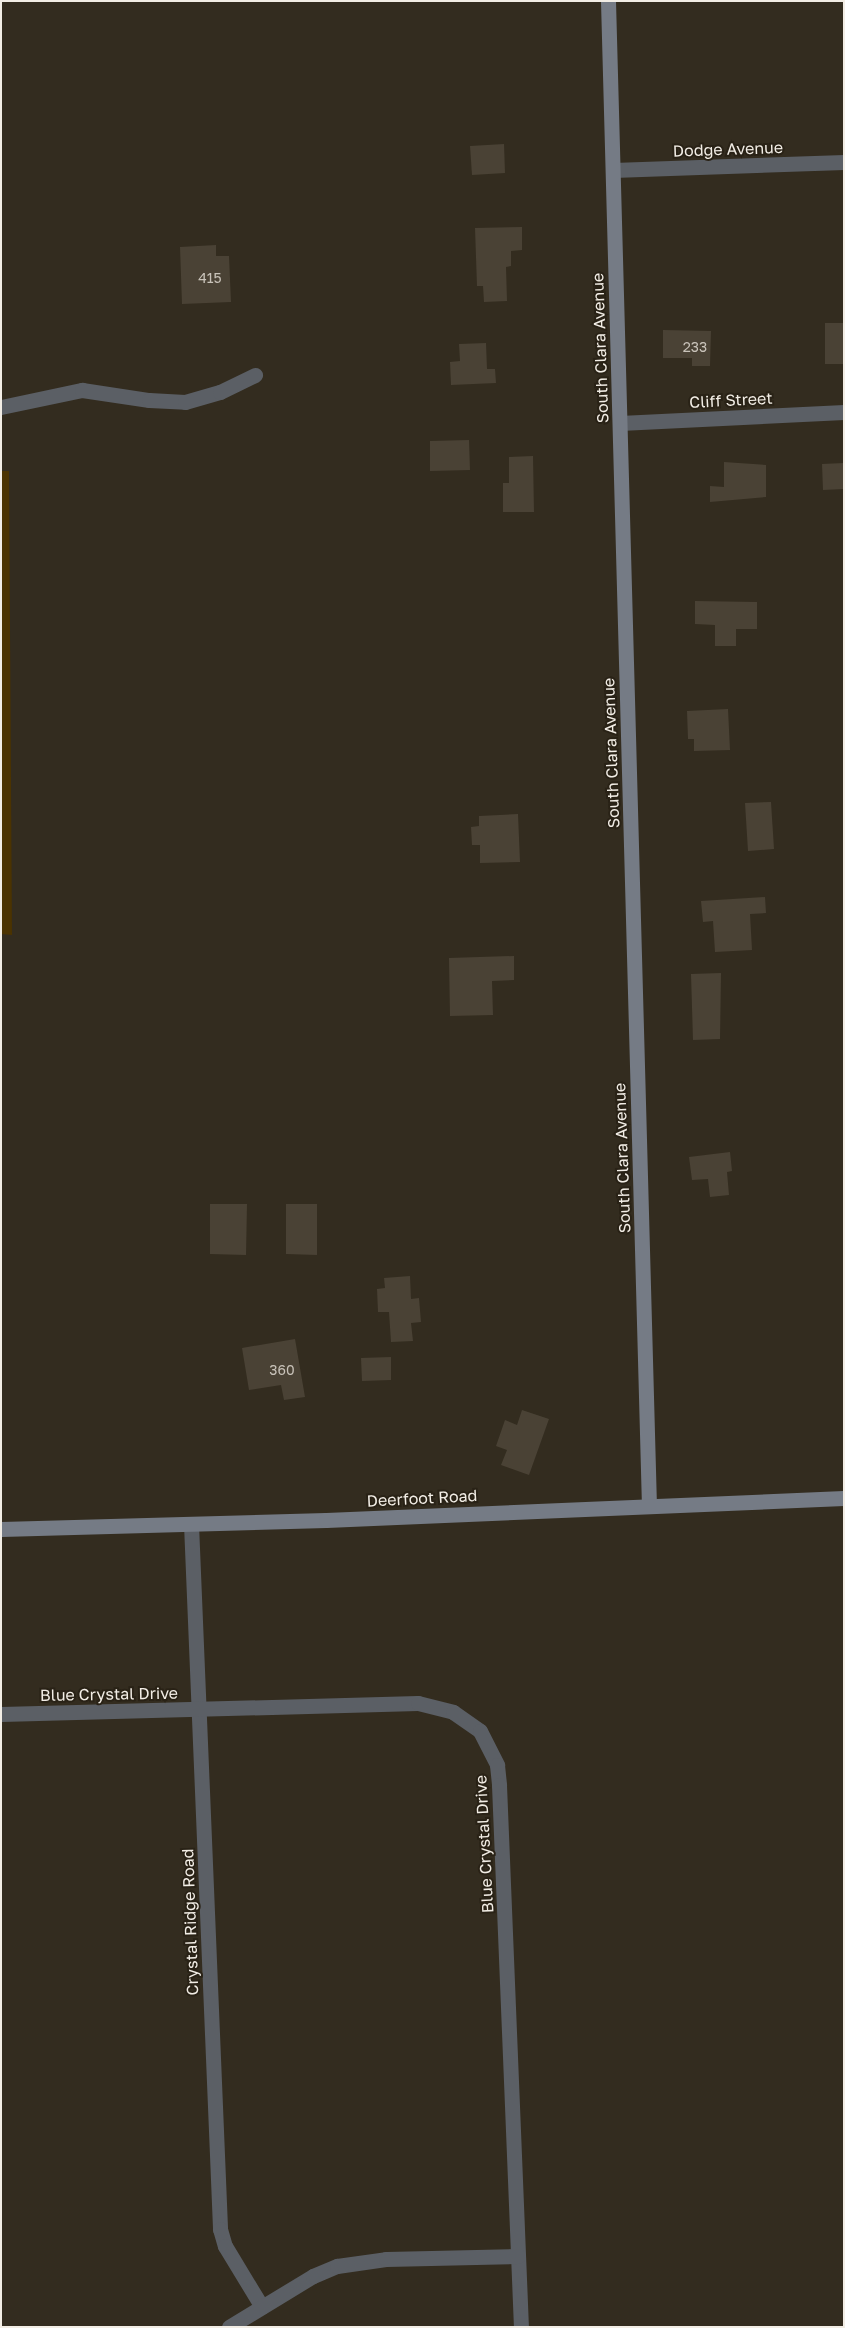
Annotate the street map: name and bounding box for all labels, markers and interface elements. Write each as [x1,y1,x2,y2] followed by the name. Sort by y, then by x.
[673,137,783,161] street label: Dodge Avenue
[198,270,222,286] house number: 415
[588,273,612,423] street label: South Clara Avenue
[683,339,707,355] house number: 233
[689,388,773,412] street label: Cliff Street
[599,678,623,828] street label: South Clara Avenue
[610,1083,634,1233] street label: South Clara Avenue
[269,1362,295,1378] house number: 360
[366,1486,478,1510] street label: Deerfoot Road
[40,1683,178,1705] street label: Blue Crystal Drive
[471,1775,497,1913] street label: Blue Crystal Drive
[178,1848,202,1996] street label: Crystal Ridge Road

